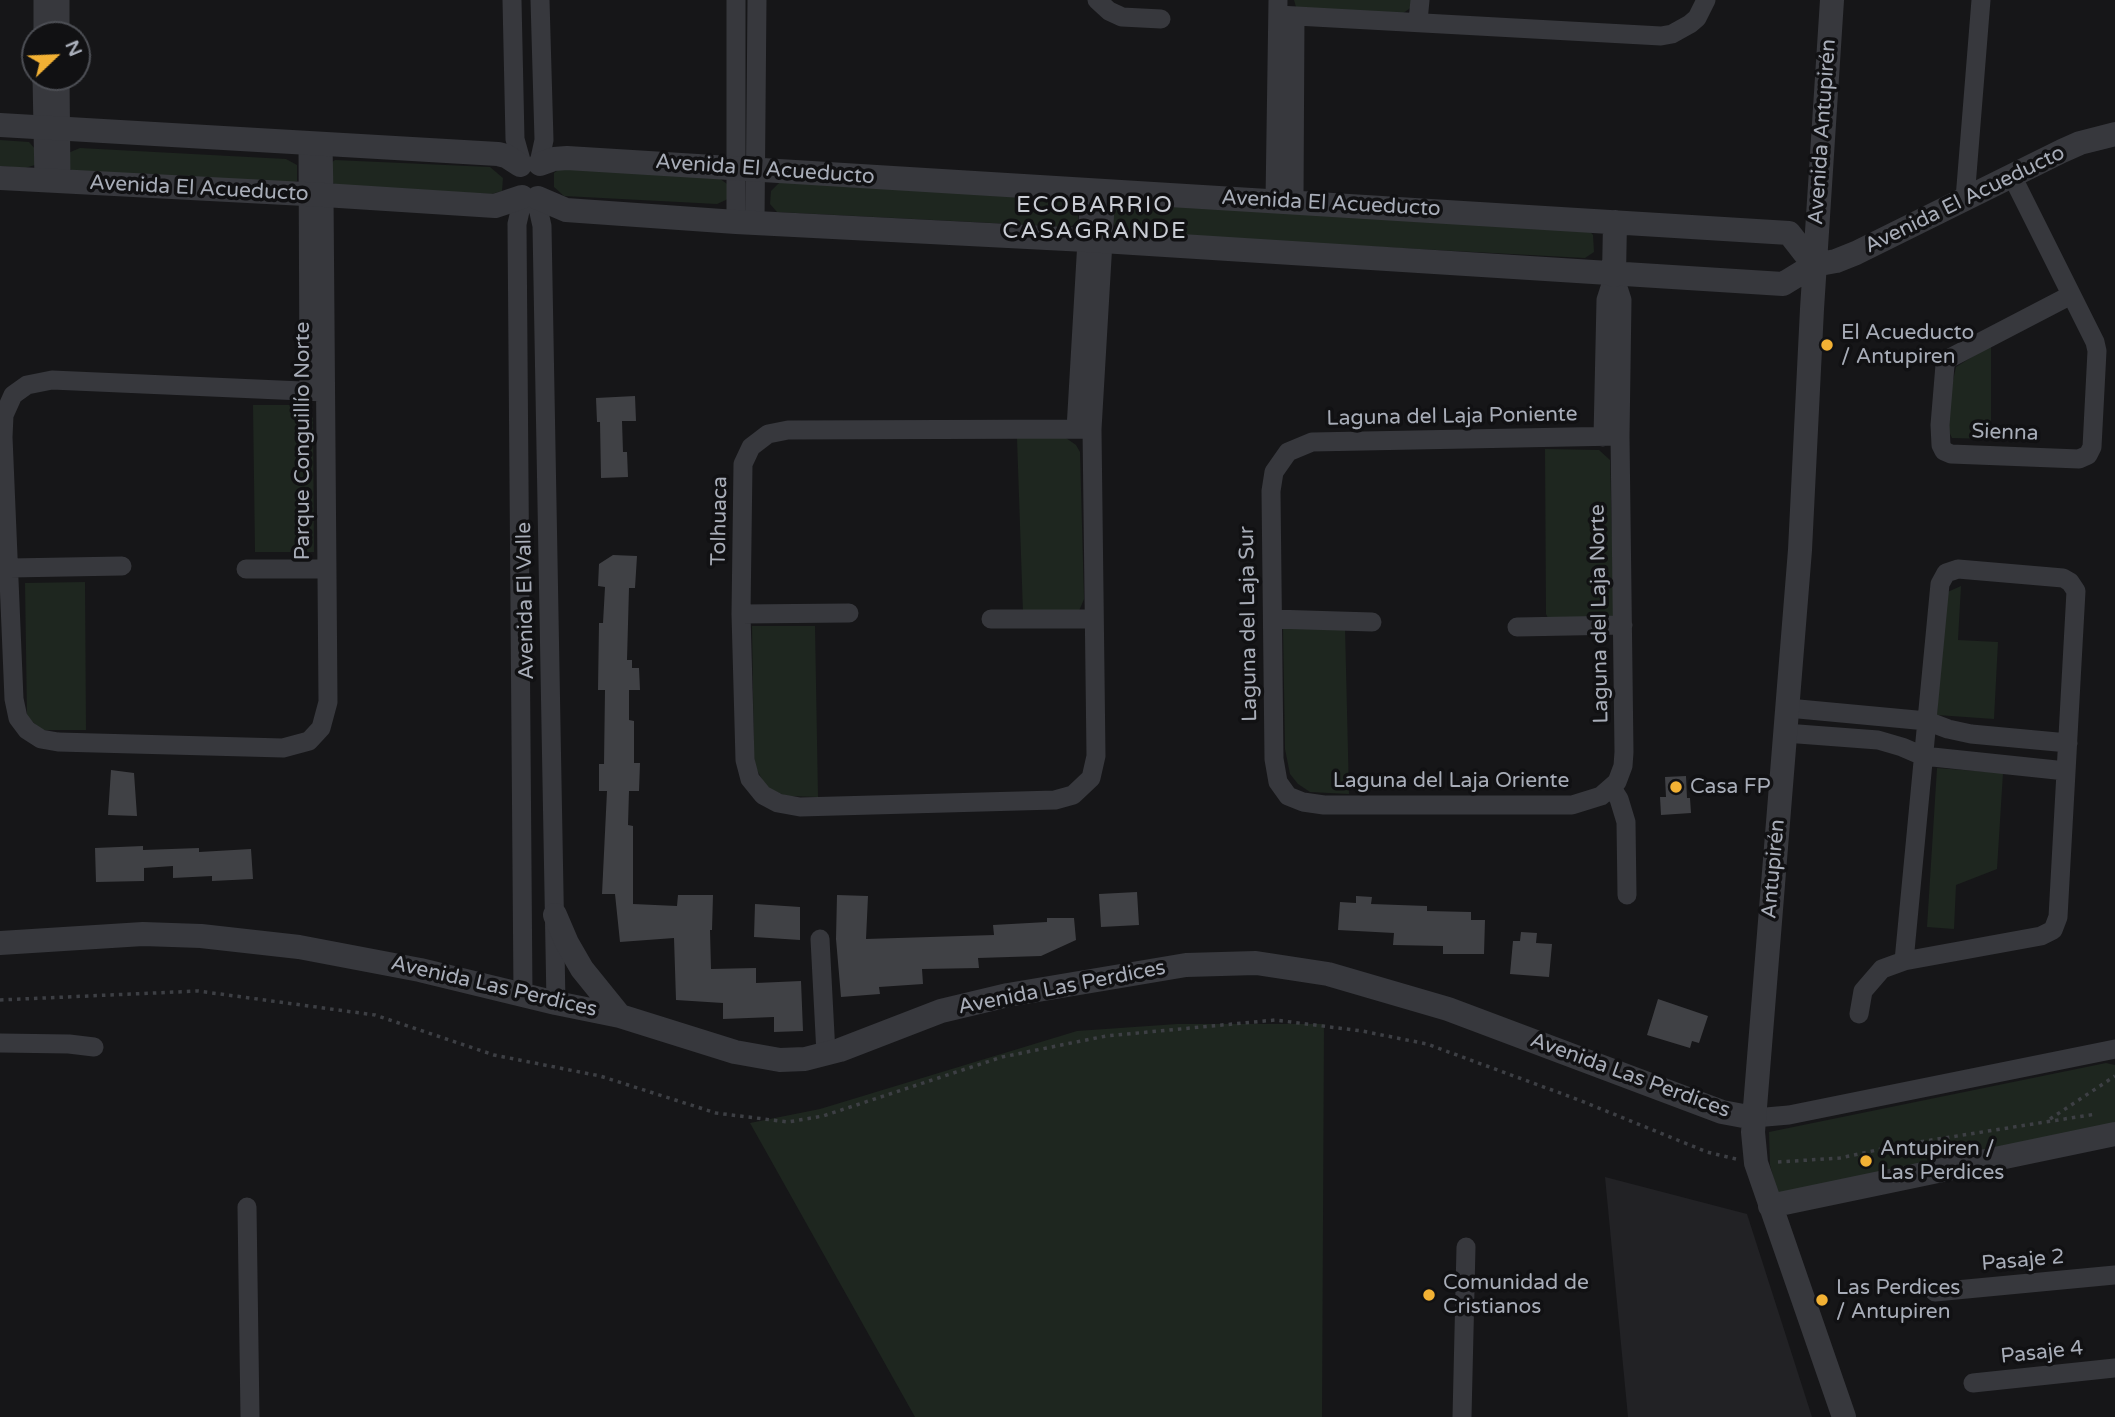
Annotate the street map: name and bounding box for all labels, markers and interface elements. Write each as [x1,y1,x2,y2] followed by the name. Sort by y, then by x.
[21,21,91,91] north arrow
[60,37,87,60] text: N
[1804,38,1842,226] street label: Avenida Antupirén
[1861,141,2069,259] street label: Avenida El Acueducto
[655,150,875,190] street label: Avenida El Acueducto
[89,171,309,207] street label: Avenida El Acueducto
[1221,186,1441,222] street label: Avenida El Acueducto
[1003,192,1187,246] district label: ECOBARRIO CASAGRANDE
[1841,320,1974,370] place label: El Acueducto / Antupiren
[290,322,316,560] street label: Parque Conguillío Norte
[1819,337,1835,353] marker: El Acueducto / Antupiren
[1326,402,1578,432] street label: Laguna del Laja Poniente
[1971,419,2039,447] street label: Sienna
[707,476,733,566] street label: Tolhuaca
[1585,504,1615,724] street label: Laguna del Laja Norte
[512,522,540,680] street label: Avenida El Valle
[1235,526,1263,722] street label: Laguna del Laja Sur
[1333,768,1569,794] street label: Laguna del Laja Oriente
[1690,774,1771,800] place label: Casa FP
[1668,779,1684,795] marker: Casa FP
[1757,818,1791,920] street label: Antupirén
[388,951,600,1023] street label: Avenida Las Perdices
[956,956,1168,1020] street label: Avenida Las Perdices
[1527,1028,1733,1124] street label: Avenida Las Perdices
[1880,1136,2004,1186] place label: Antupiren / Las Perdices
[1858,1153,1874,1169] marker: Antupiren / Las Perdices
[1981,1245,2065,1277] street label: Pasaje 2
[1443,1270,1589,1320] place label: Comunidad de Cristianos
[1836,1275,1960,1325] place label: Las Perdices / Antupiren
[1421,1287,1437,1303] marker: Comunidad de Cristianos
[1814,1292,1830,1308] marker: Las Perdices / Antupiren
[1999,1336,2085,1370] street label: Pasaje 4

